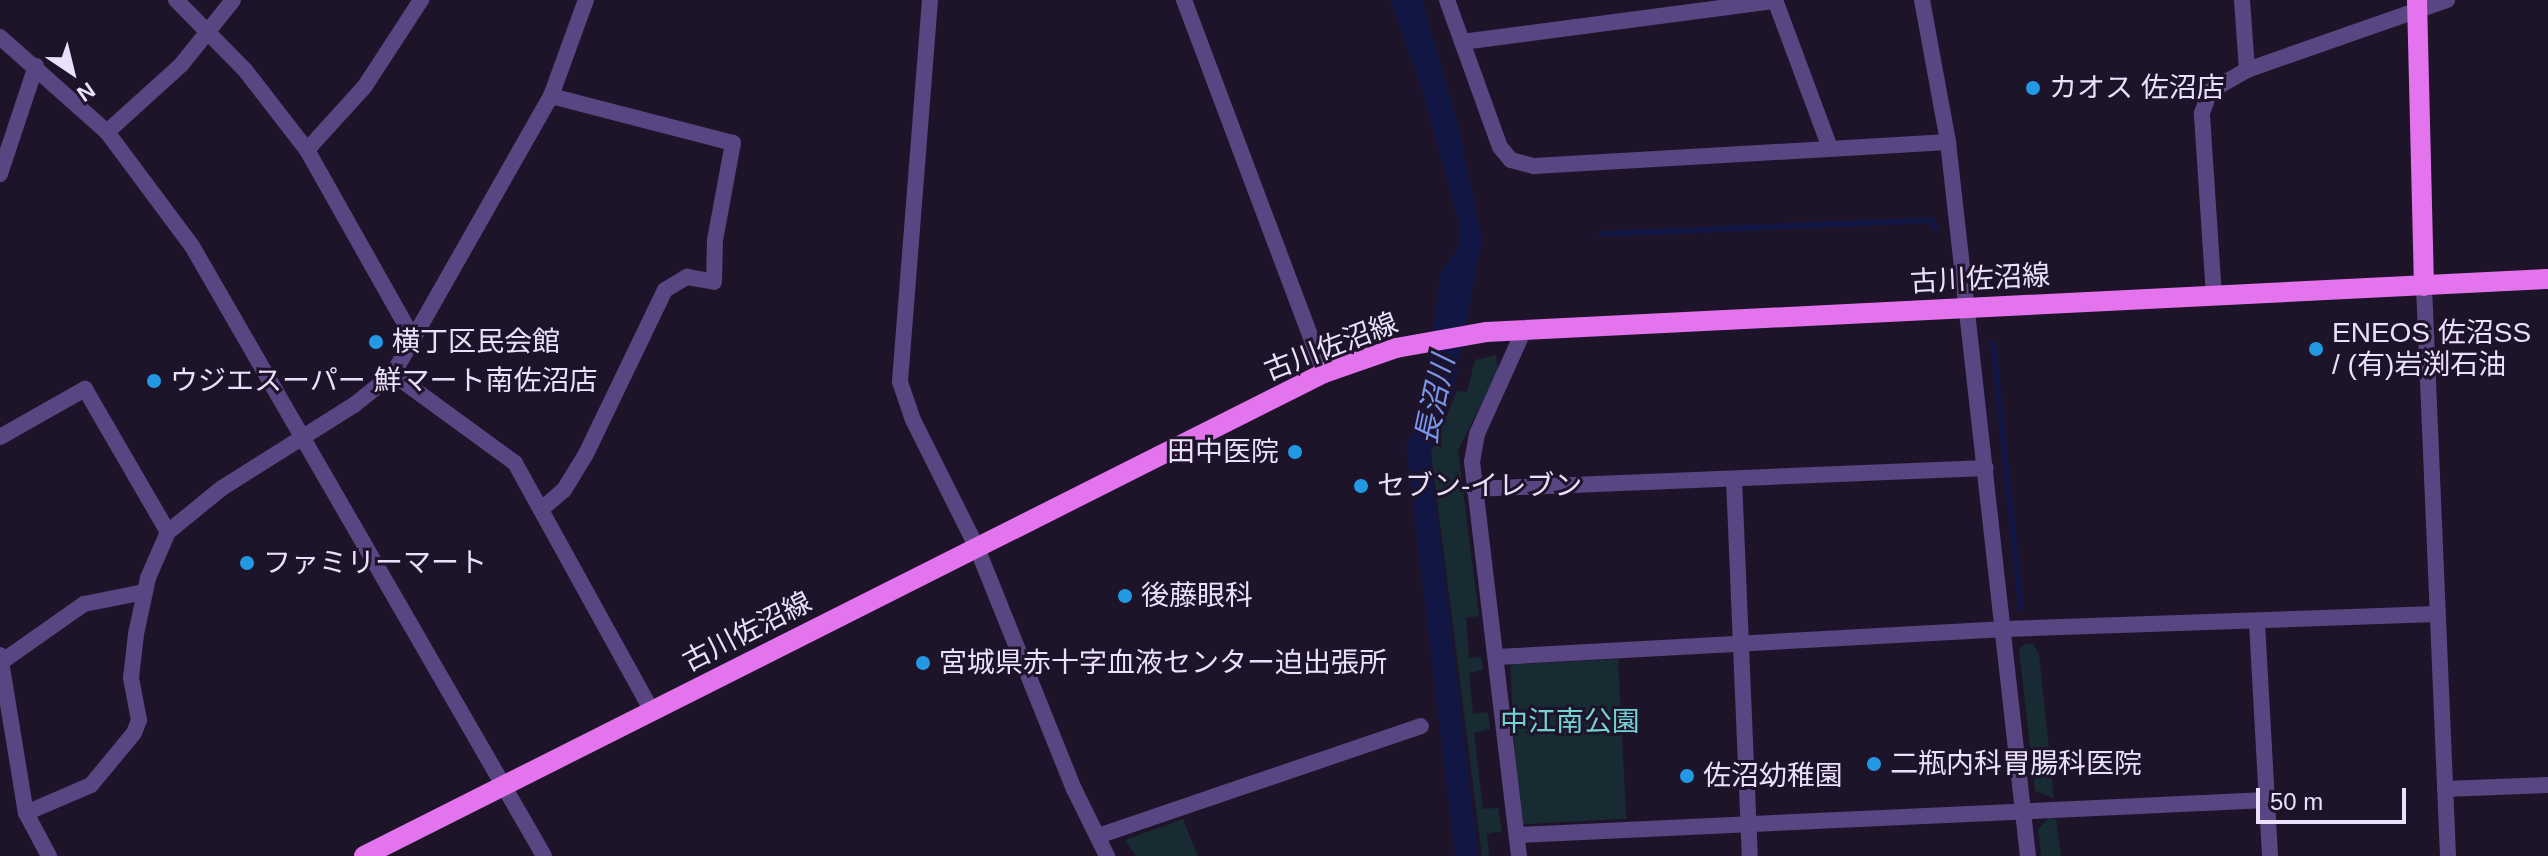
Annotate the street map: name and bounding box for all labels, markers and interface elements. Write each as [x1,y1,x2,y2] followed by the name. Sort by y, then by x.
[32,32,112,112] north arrow
[2049,71,2225,105] place label: カオス 佐沼店
[72,77,100,107] text: N
[2024,79,2042,97] marker: カオス 佐沼店
[1909,259,2051,299] street label: 古川佐沼線
[1260,306,1402,388] street label: 古川佐沼線
[2332,316,2531,382] place label: ENEOS 佐沼SS / (有)岩渕石油
[392,325,560,359] place label: 横丁区民会館
[367,333,385,351] marker: 横丁区民会館
[2307,340,2325,358] marker: ENEOS 佐沼SS / (有)岩渕石油
[1408,352,1462,448] water label: 長沼川
[170,364,598,398] place label: ウジエスーパー 鮮マート南佐沼店
[145,372,163,390] marker: ウジエスーパー 鮮マート南佐沼店
[1167,435,1279,469] place label: 田中医院
[1286,443,1304,461] marker: 田中医院
[1377,469,1582,503] place label: セブン-イレブン
[1352,477,1370,495] marker: セブン-イレブン
[263,546,487,580] place label: ファミリーマート
[238,554,256,572] marker: ファミリーマート
[1141,579,1253,613] place label: 後藤眼科
[677,585,817,679] street label: 古川佐沼線
[1116,587,1134,605] marker: 後藤眼科
[939,646,1387,680] place label: 宮城県赤十字血液センター迫出張所
[914,654,932,672] marker: 宮城県赤十字血液センター迫出張所
[1500,705,1640,739] park label: 中江南公園
[1890,747,2142,781] place label: 二瓶内科胃腸科医院
[1865,755,1883,773] marker: 二瓶内科胃腸科医院
[1703,759,1843,793] place label: 佐沼幼稚園
[1678,767,1696,785] marker: 佐沼幼稚園
[2260,772,2410,822] scale bar
[2270,788,2323,815] text: 50 m

